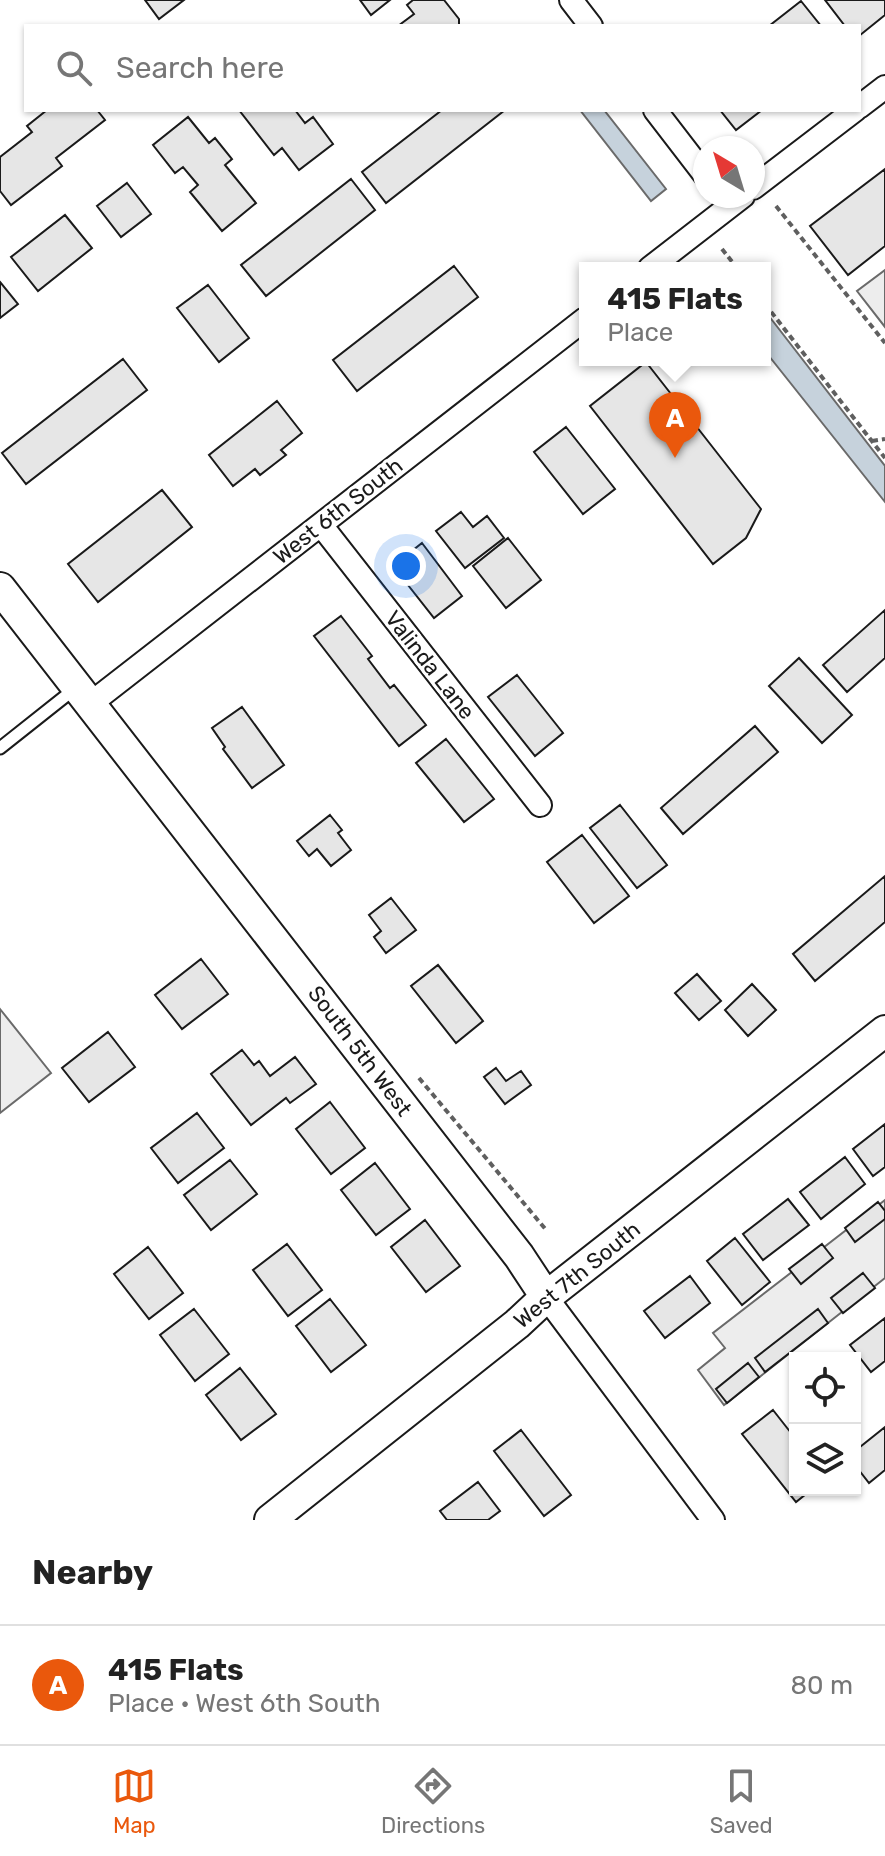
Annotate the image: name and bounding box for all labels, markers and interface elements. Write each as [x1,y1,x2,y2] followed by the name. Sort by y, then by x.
[24,24,861,112] search box
[52,46,96,90] icon: search
[116,50,284,86] text: Search here
[693,136,765,208] north arrow
[579,262,771,366] popup
[607,281,743,317] text: 415 Flats
[607,317,673,348] text: Place
[649,392,701,458] pin: A
[268,452,408,570] street label: West 6th South
[386,546,426,586] your location
[379,605,481,725] street label: Valinda Lane
[302,980,418,1122] street label: South 5th West
[508,1216,646,1334] street label: West 7th South
[789,1352,861,1496] map controls
[789,1352,861,1424] button: locate
[789,1424,861,1496] button: layers
[32,1552,153,1593] text: Nearby
[108,1652,244,1688] text: 415 Flats
[49,1670,67,1701] text: A
[790,1670,853,1701] text: 80 m
[108,1688,381,1719] text: Place · West 6th South
[112,1764,156,1839] tab: Map
[381,1764,485,1839] tab: Directions
[710,1764,773,1839] tab: Saved

